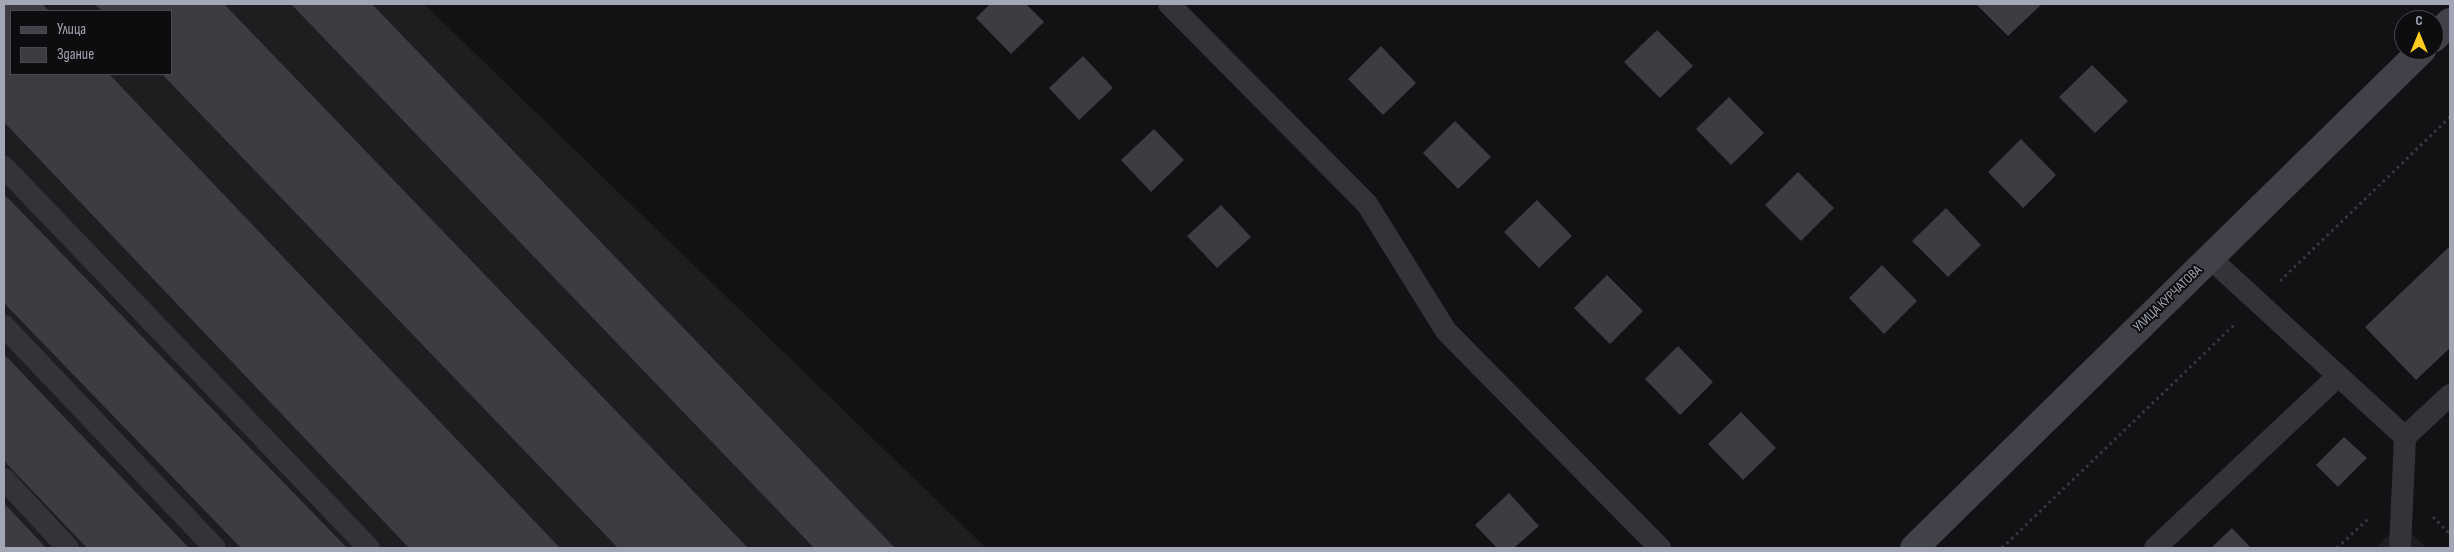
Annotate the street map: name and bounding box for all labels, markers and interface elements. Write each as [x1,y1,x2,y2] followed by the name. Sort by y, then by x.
[10,10,172,75] legend
[2394,10,2444,60] north arrow
[2415,12,2423,29] text: С
[57,20,86,39] text: Улица
[57,45,94,64] text: Здание
[2130,262,2206,336] street label: УЛИЦА КУРЧАТОВА

